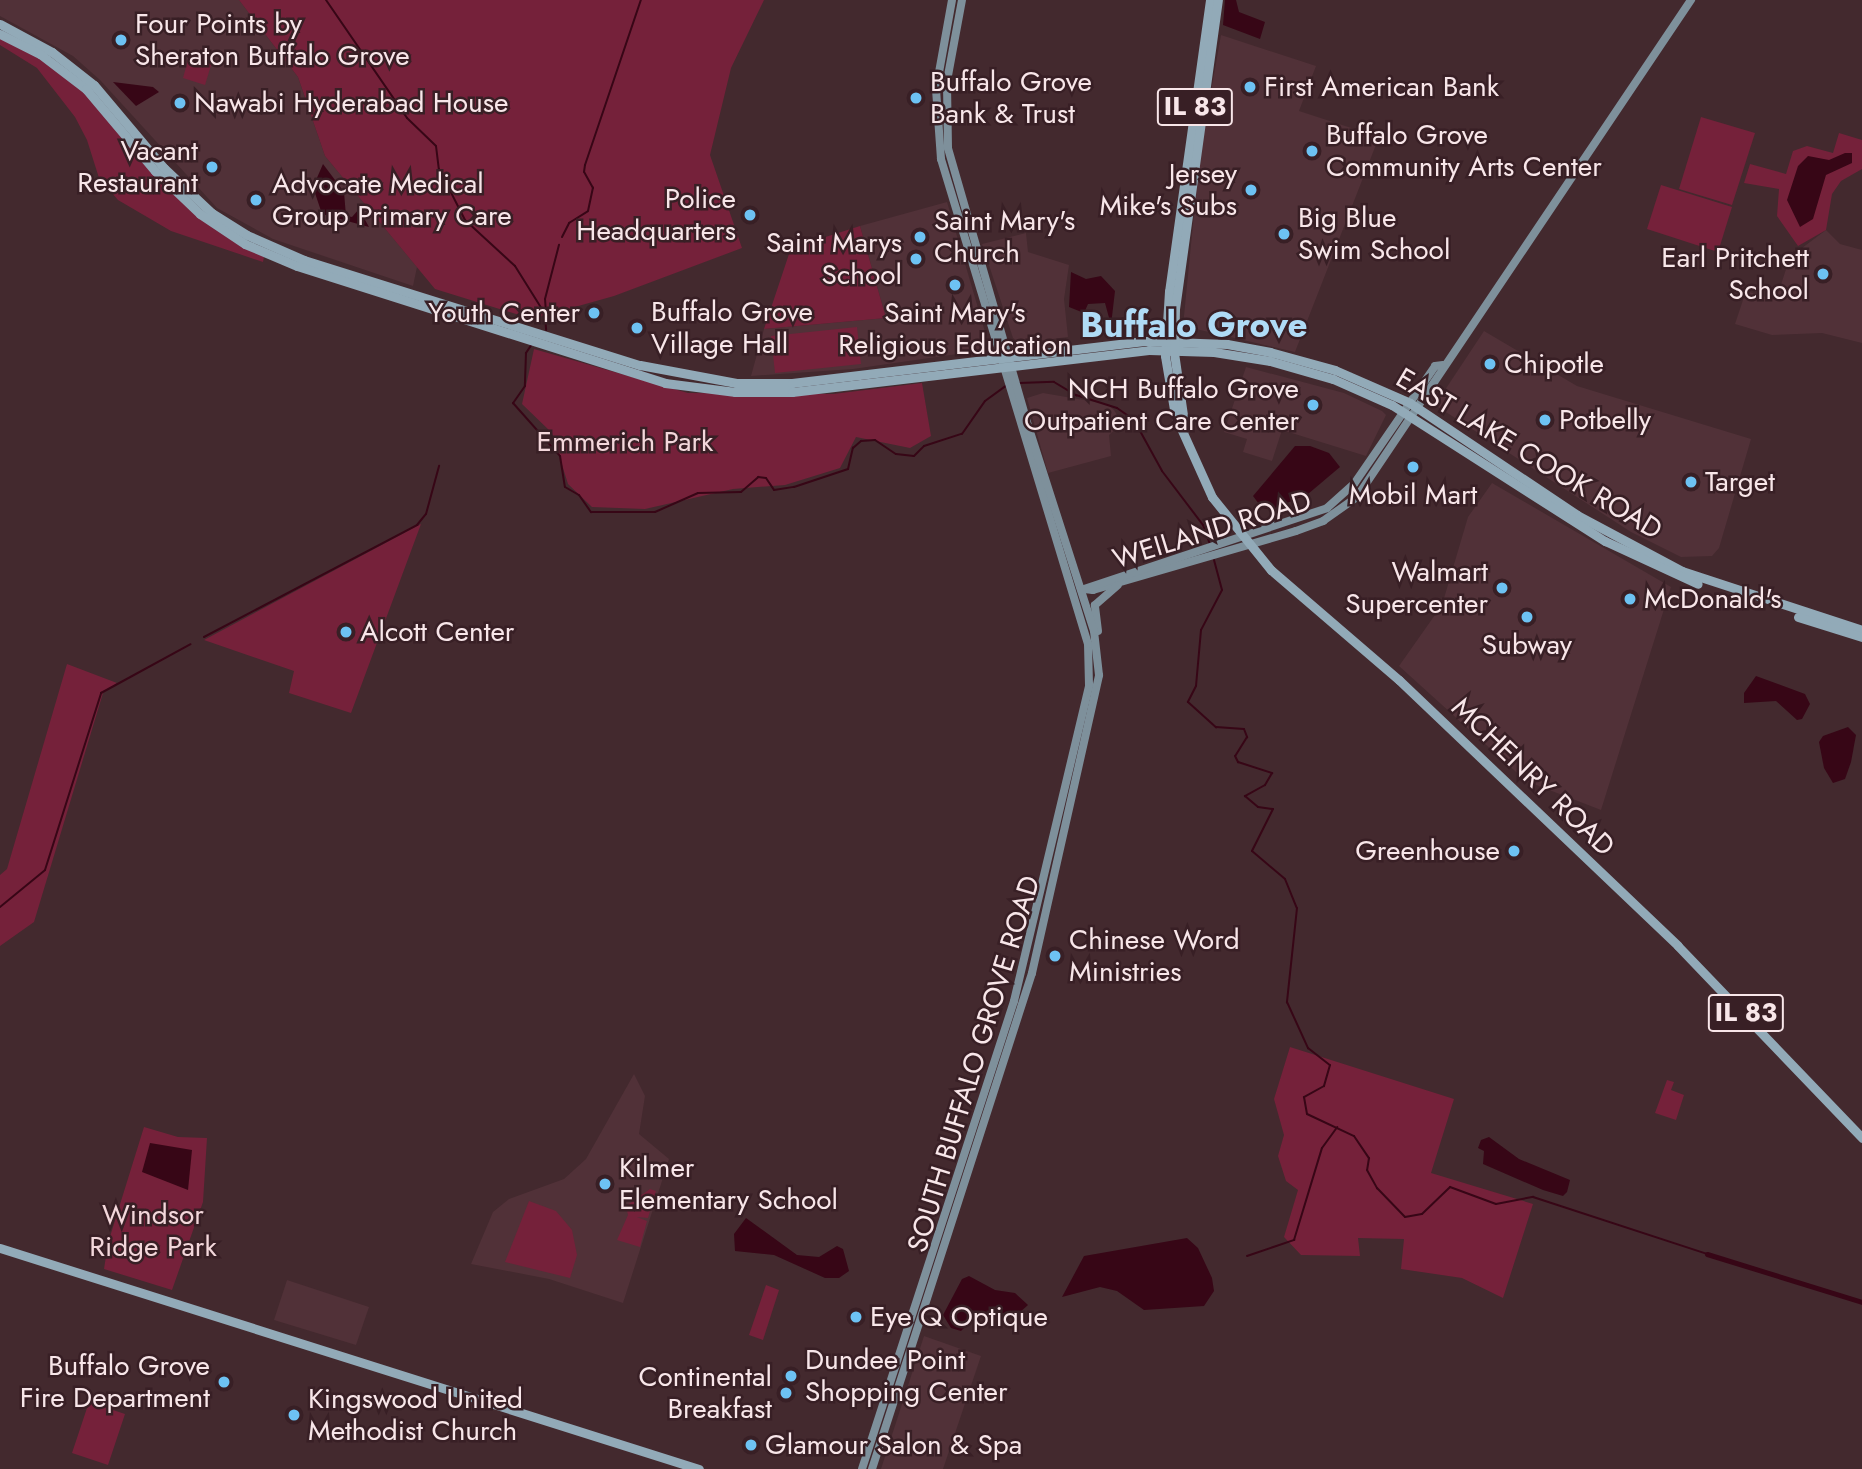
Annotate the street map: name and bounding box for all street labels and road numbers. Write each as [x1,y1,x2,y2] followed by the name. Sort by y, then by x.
[1156,85,1234,130] road number: IL 83
[1390,361,1668,547] street label: EAST LAKE COOK ROAD
[1109,484,1315,576] street label: WEILAND ROAD
[1445,691,1621,863] street label: MCHENRY ROAD
[901,872,1047,1256] street label: SOUTH BUFFALO GROVE ROAD
[1708,990,1784,1036] road number: IL 83

